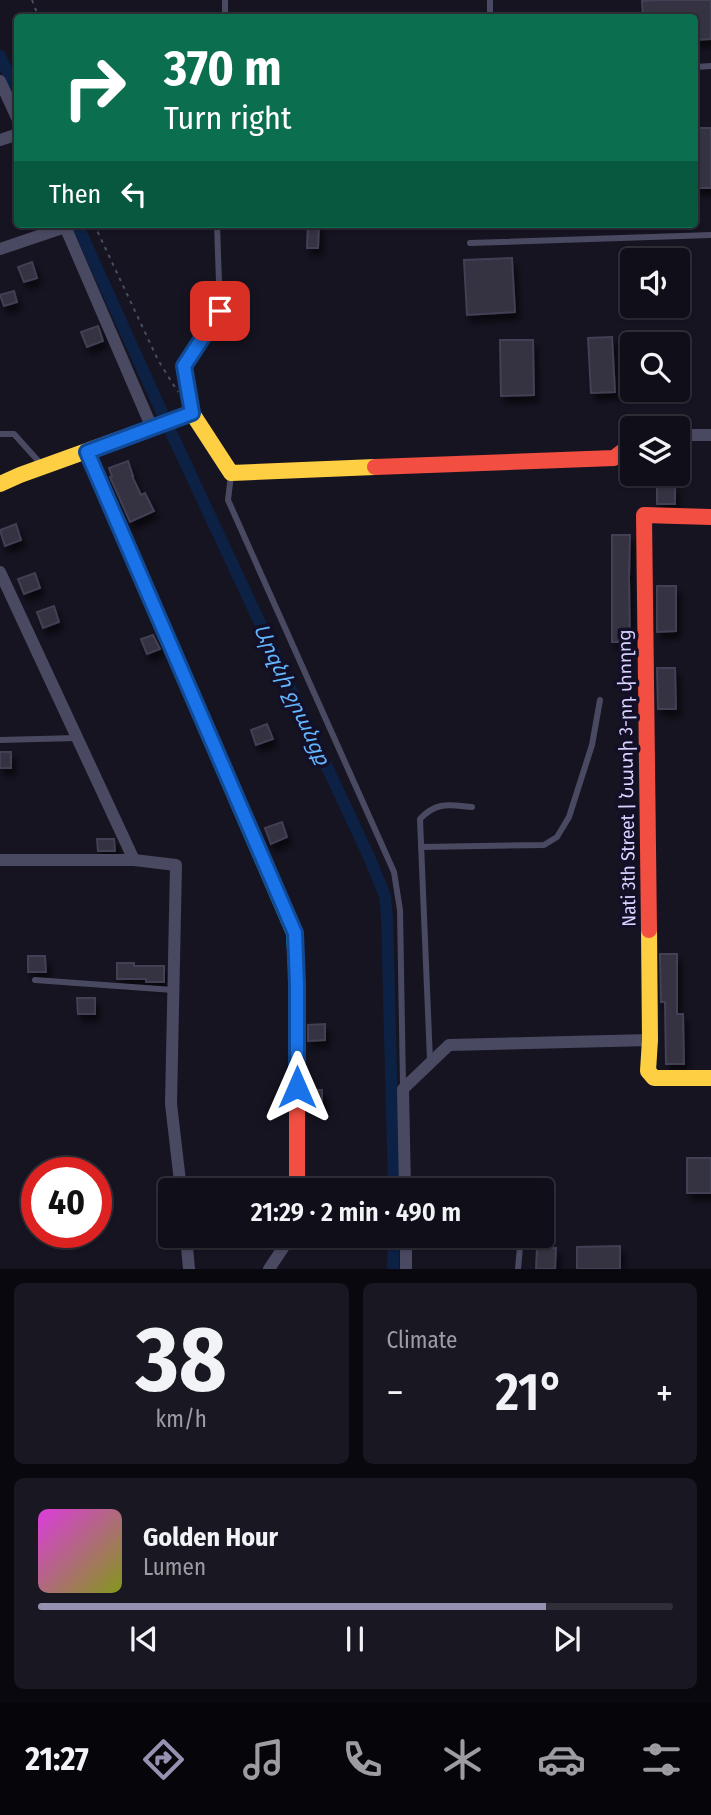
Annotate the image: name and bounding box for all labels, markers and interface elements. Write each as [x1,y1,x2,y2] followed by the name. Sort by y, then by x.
[164,39,282,98] text: 370 m
[49,42,140,133] icon: right
[164,99,291,137] text: Turn right
[115,175,153,213] icon: left
[49,179,101,210] text: Then
[620,248,690,486] map controls
[620,248,690,318] button: sound
[190,281,250,341] pin
[201,292,239,330] icon: arrive
[620,332,690,402] button: search
[620,416,690,486] button: layers
[248,619,337,770] water label: Արզնի ջրանցք
[612,629,641,927] street label: Nati 3th Street | Նատի 3-րդ փողոց
[260,1050,334,1124] position arrow
[21,1157,112,1248] speed limit sign: 40
[251,1197,461,1228] text: 21:29 · 2 min · 490 m
[136,1305,227,1414] text: 38
[387,1326,457,1354] text: Climate
[495,1361,564,1424] text: 21°
[387,1370,404,1416] text: −
[656,1370,673,1416] text: +
[156,1405,207,1433] text: km/h
[143,1522,278,1553] text: Golden Hour
[143,1553,206,1581] text: Lumen
[125,1620,163,1658] icon: previous
[336,1620,374,1658] icon: pause
[548,1620,586,1658] icon: next
[139,1735,188,1784] icon: directions
[239,1735,288,1784] icon: music
[338,1735,387,1784] icon: phone
[438,1735,487,1784] icon: climate
[537,1735,586,1784] icon: car
[637,1735,686,1784] icon: filters
[25,1740,89,1778] text: 21:27

